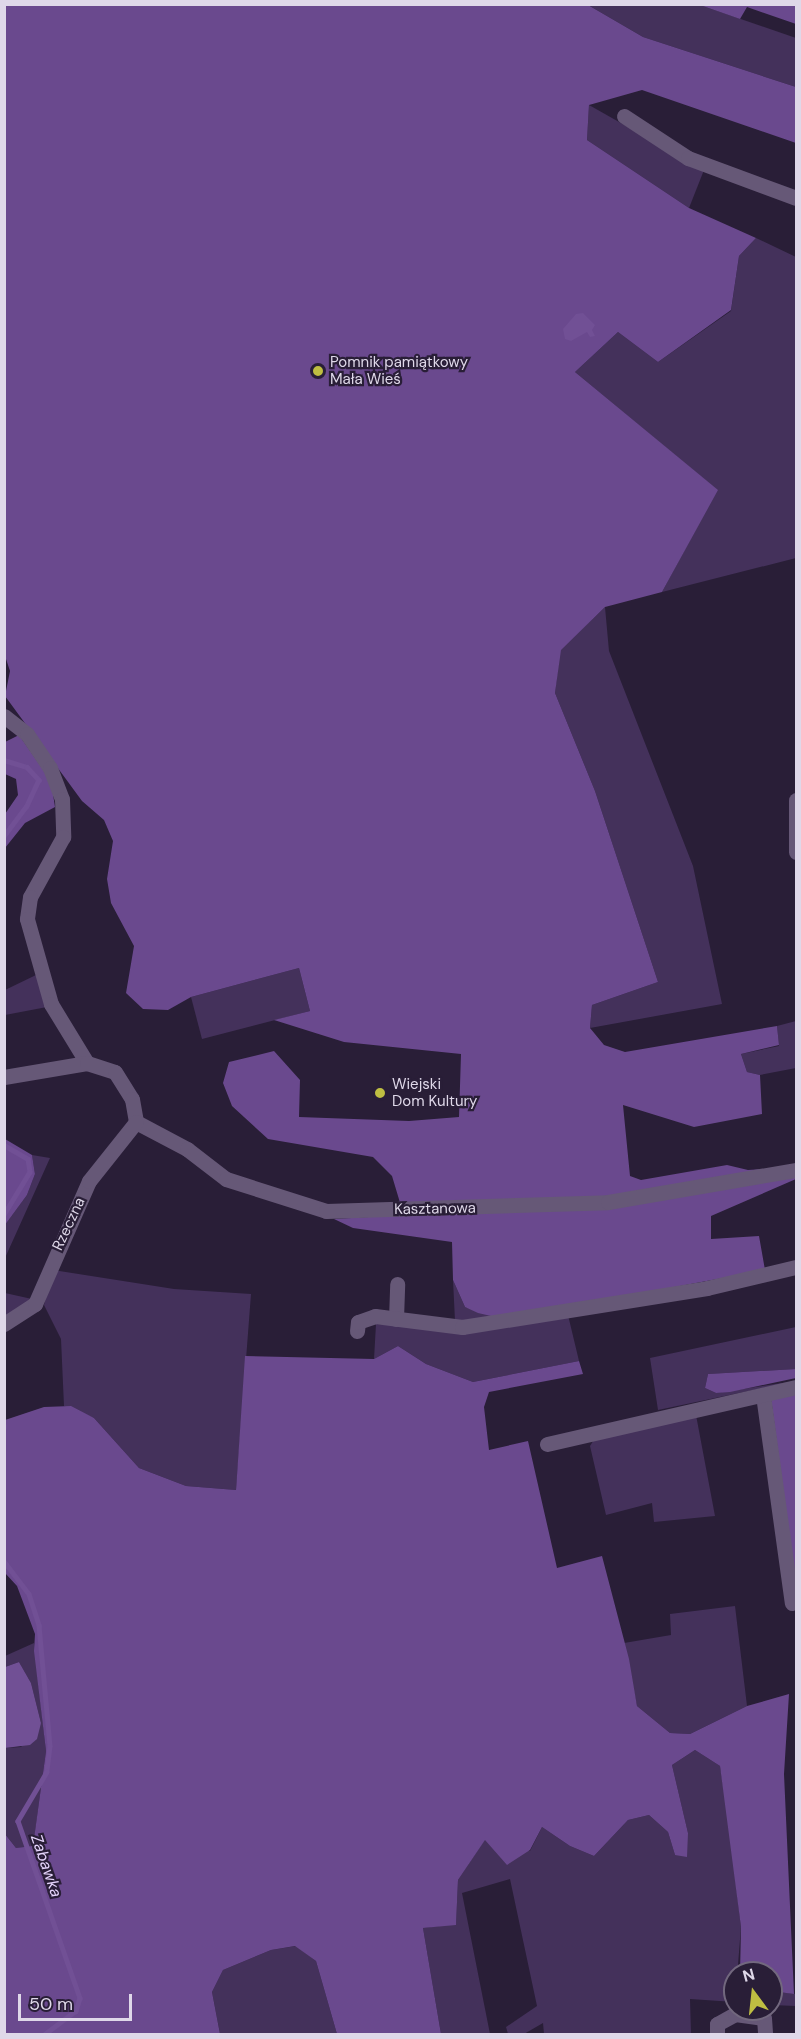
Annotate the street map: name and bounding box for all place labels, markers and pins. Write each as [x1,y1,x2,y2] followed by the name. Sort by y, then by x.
[330,353,468,388] place label: Pomnik pamiątkowy Mała Wieś
[311,364,325,378] marker: Pomnik pamiątkowy Mała Wieś
[392,1075,477,1110] place label: Wiejski Dom Kultury
[373,1086,387,1100] marker: Wiejski Dom Kultury

